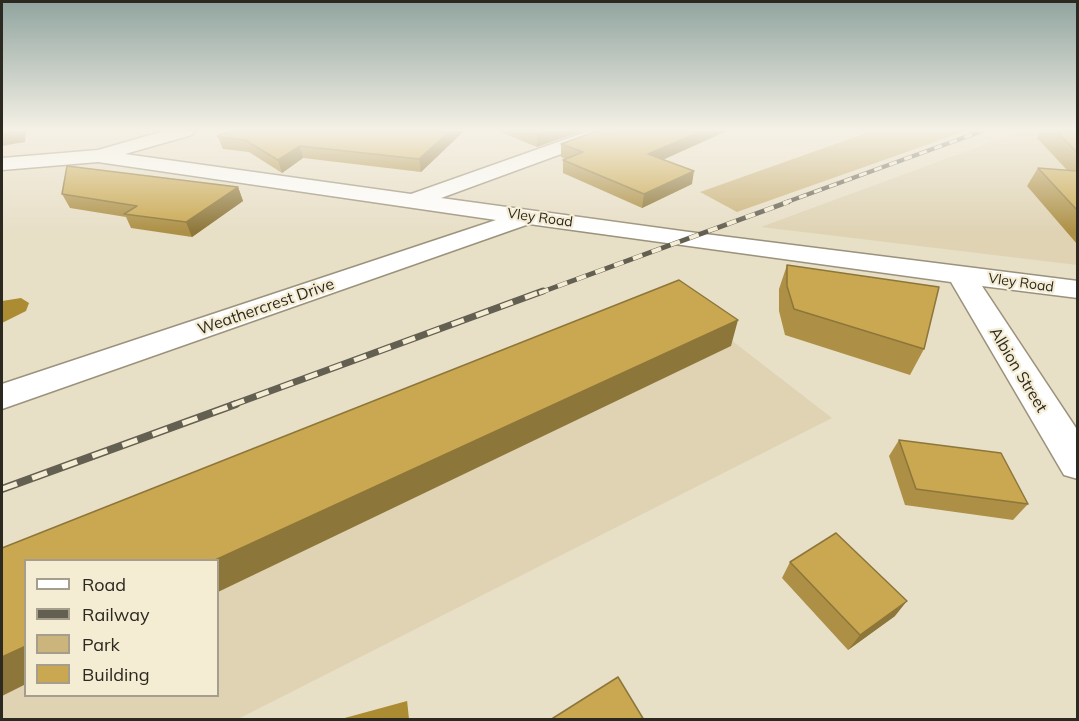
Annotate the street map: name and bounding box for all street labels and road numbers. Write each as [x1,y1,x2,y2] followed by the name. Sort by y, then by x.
[506,205,574,231] street label: Vley Road
[987,270,1055,296] street label: Vley Road
[195,275,337,339] street label: Weathercrest Drive
[985,324,1051,416] street label: Albion Street

